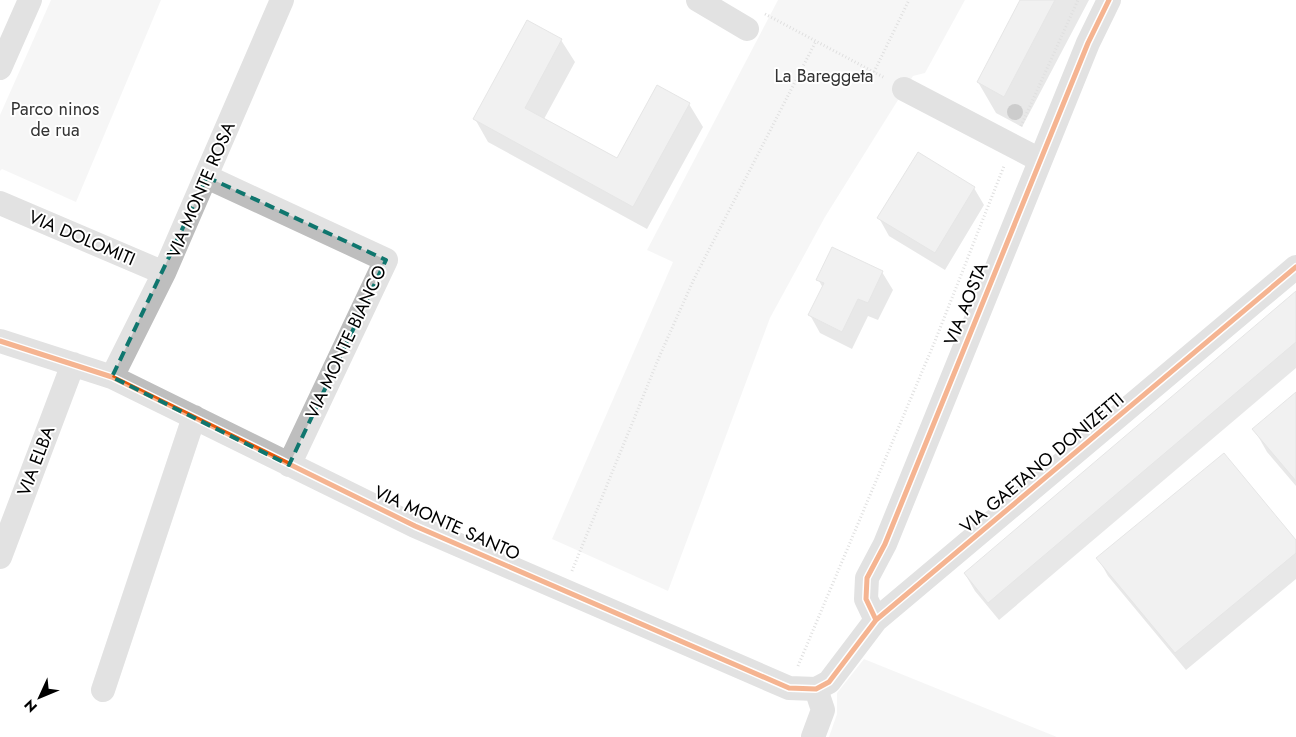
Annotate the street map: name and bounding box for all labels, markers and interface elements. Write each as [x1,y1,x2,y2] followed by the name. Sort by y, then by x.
[775,63,873,89] park label: La Bareggeta
[11,96,99,143] park label: Parco ninos de rua
[161,118,242,262] street label: VIA MONTE ROSA
[25,204,139,272] street label: VIA DOLOMITI
[938,258,994,349] street label: VIA AOSTA
[299,261,393,423] street label: VIA MONTE BIANCO
[954,387,1130,539] street label: VIA GAETANO DONIZETTI
[11,422,61,500] street label: VIA ELBA
[370,479,524,567] street label: VIA MONTE SANTO
[15,672,65,722] north arrow
[20,695,42,717] text: N

